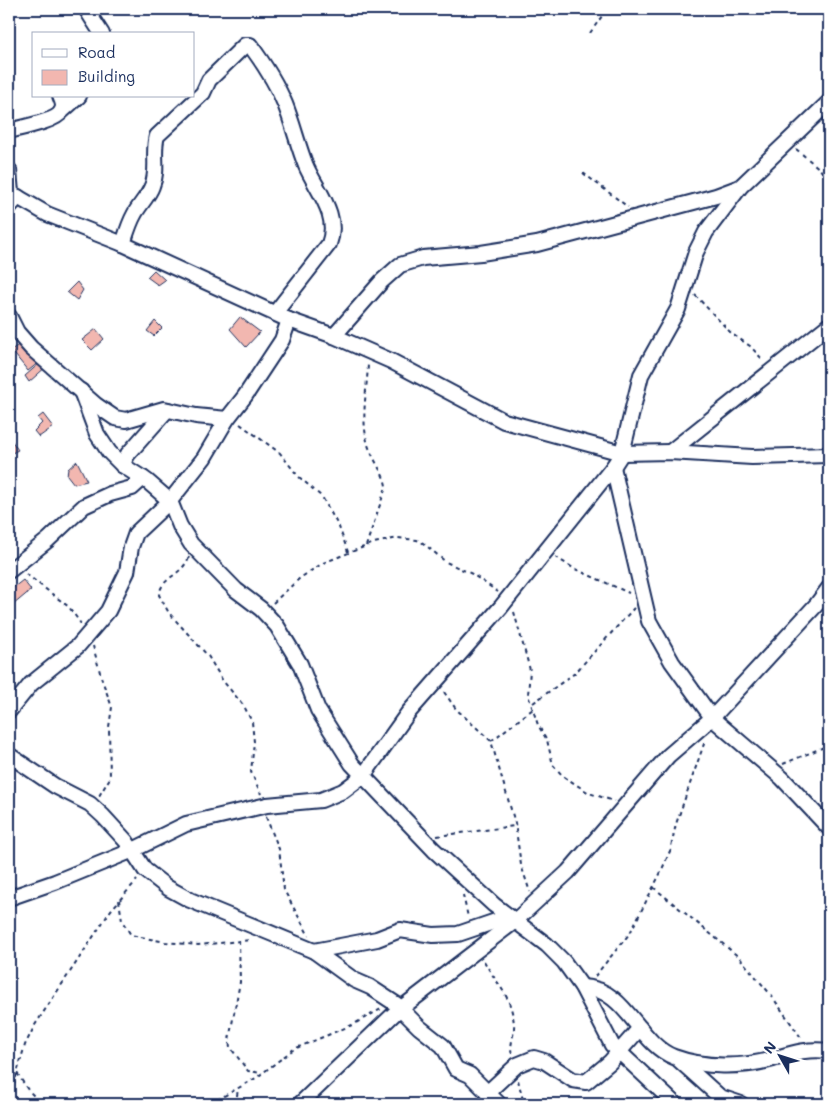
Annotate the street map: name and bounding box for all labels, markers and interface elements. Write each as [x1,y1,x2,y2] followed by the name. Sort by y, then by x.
[32,32,195,98] legend
[78,42,115,62] text: Road
[78,66,135,86] text: Building
[756,1030,806,1080] north arrow
[759,1037,780,1058] text: N

